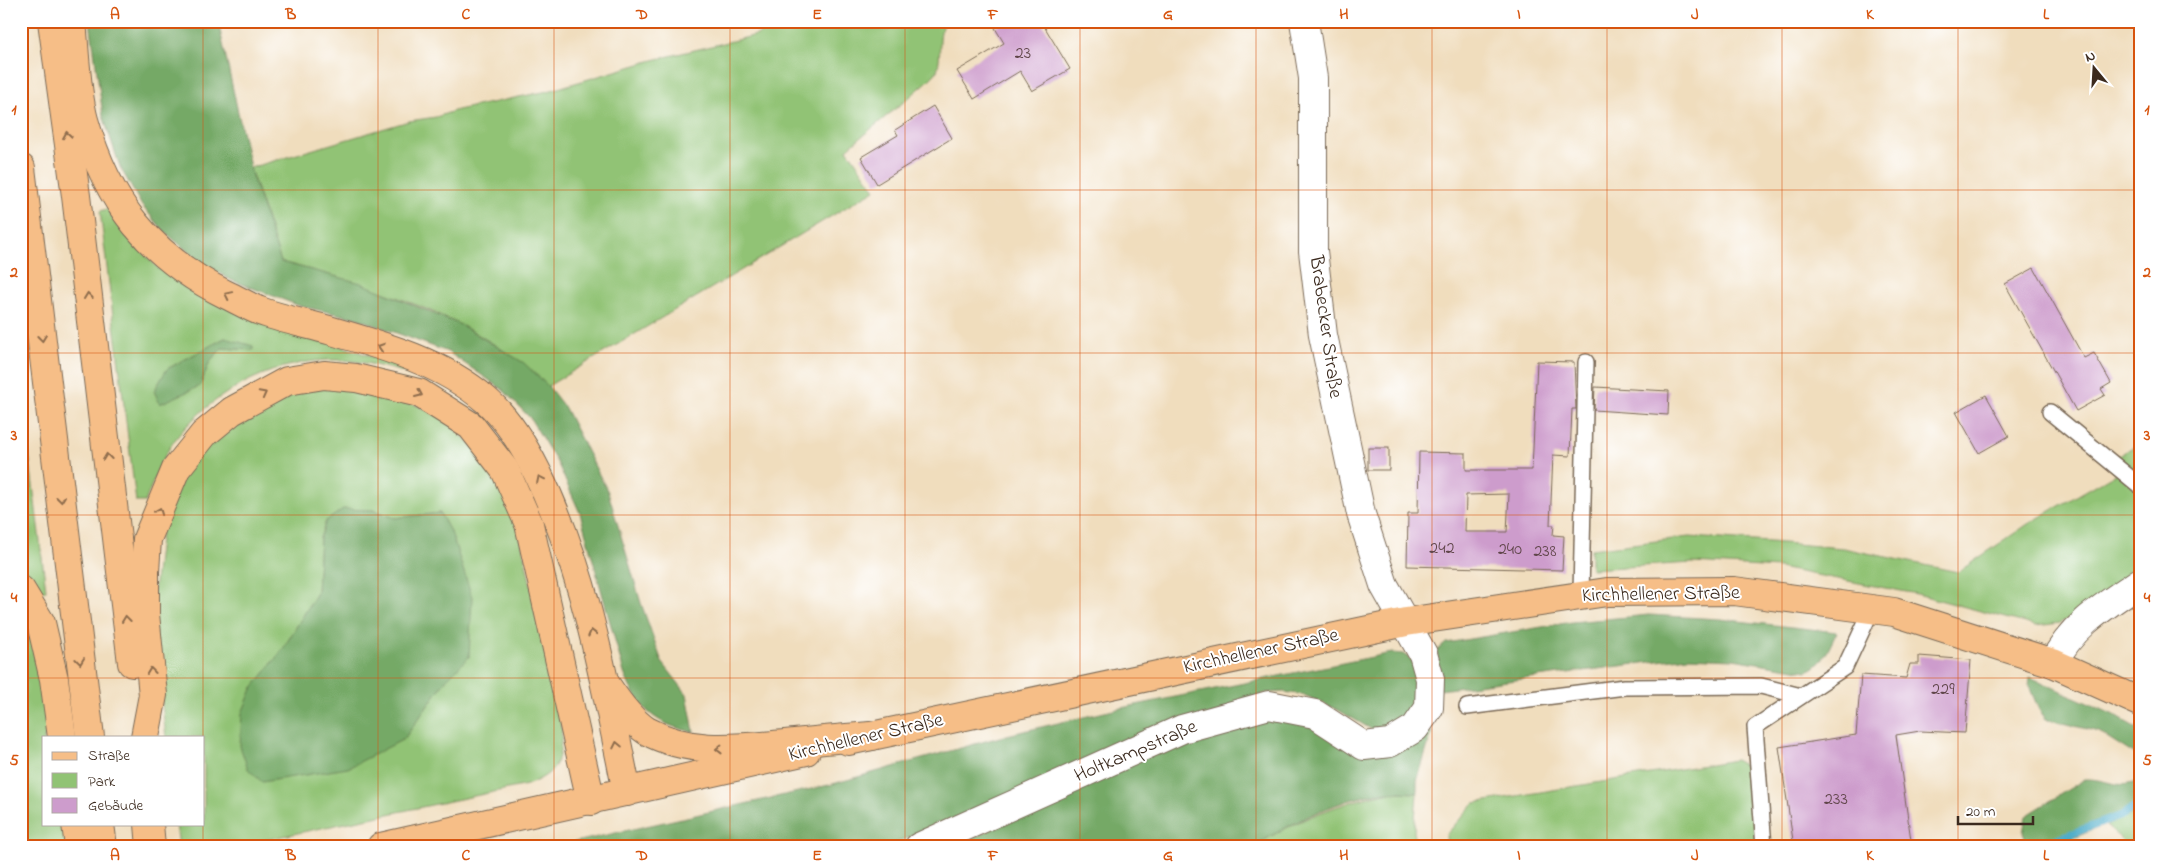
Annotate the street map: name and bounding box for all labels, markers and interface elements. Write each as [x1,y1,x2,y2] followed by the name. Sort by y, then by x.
[110,3,120,27] text: A
[285,3,297,27] text: B
[462,3,471,27] text: C
[635,3,648,27] text: D
[812,3,822,27] text: E
[987,3,999,27] text: F
[1163,3,1173,27] text: G
[1339,3,1349,27] text: H
[1517,3,1521,27] text: I
[1691,3,1699,27] text: J
[1866,3,1875,27] text: K
[2043,3,2050,27] text: L
[1015,41,1031,67] house number: 23
[2068,42,2118,92] north arrow
[2083,46,2098,69] text: N
[11,98,17,122] text: 1
[2144,98,2150,122] text: 1
[62,131,72,139] one-way arrow
[1300,253,1349,400] street label: Brabecker Straße
[9,261,18,285] text: 2
[2142,261,2151,285] text: 2
[224,291,233,301] one-way arrow
[83,292,94,300] one-way arrow
[36,334,47,342] one-way arrow
[378,343,386,353] one-way arrow
[414,388,423,399] one-way arrow
[258,390,267,400] one-way arrow
[10,424,18,448] text: 3
[2143,424,2151,448] text: 3
[102,453,113,461] one-way arrow
[536,475,546,484] one-way arrow
[55,496,66,504] one-way arrow
[153,508,163,516] one-way arrow
[1429,536,1455,562] house number: 242
[1498,537,1522,563] house number: 240
[1533,539,1557,565] house number: 238
[1582,579,1740,611] street label: Kirchhellener Straße
[10,586,18,610] text: 4
[2143,586,2151,610] text: 4
[121,615,132,623] one-way arrow
[1181,621,1341,683] street label: Kirchhellener Straße
[587,629,597,637] one-way arrow
[74,657,85,665] one-way arrow
[146,667,157,675] one-way arrow
[1931,677,1955,703] house number: 229
[786,706,946,770] street label: Kirchhellener Straße
[1070,713,1202,791] street label: Holtkampstraße
[42,736,205,826] legend
[612,740,623,749] one-way arrow
[714,743,722,754] one-way arrow
[88,745,130,767] text: Straße
[9,749,19,773] text: 5
[2142,749,2152,773] text: 5
[88,771,116,793] text: Park
[1824,787,1848,813] house number: 233
[1958,793,2034,825] scale bar
[88,795,144,817] text: Gebäude
[1966,801,1996,823] text: 20 m
[110,844,120,868] text: A
[285,844,297,868] text: B
[462,844,471,868] text: C
[635,844,648,868] text: D
[812,844,822,868] text: E
[987,844,999,868] text: F
[1163,844,1173,868] text: G
[1339,844,1349,868] text: H
[1517,844,1521,868] text: I
[1691,844,1699,868] text: J
[1866,844,1875,868] text: K
[2043,844,2050,868] text: L

